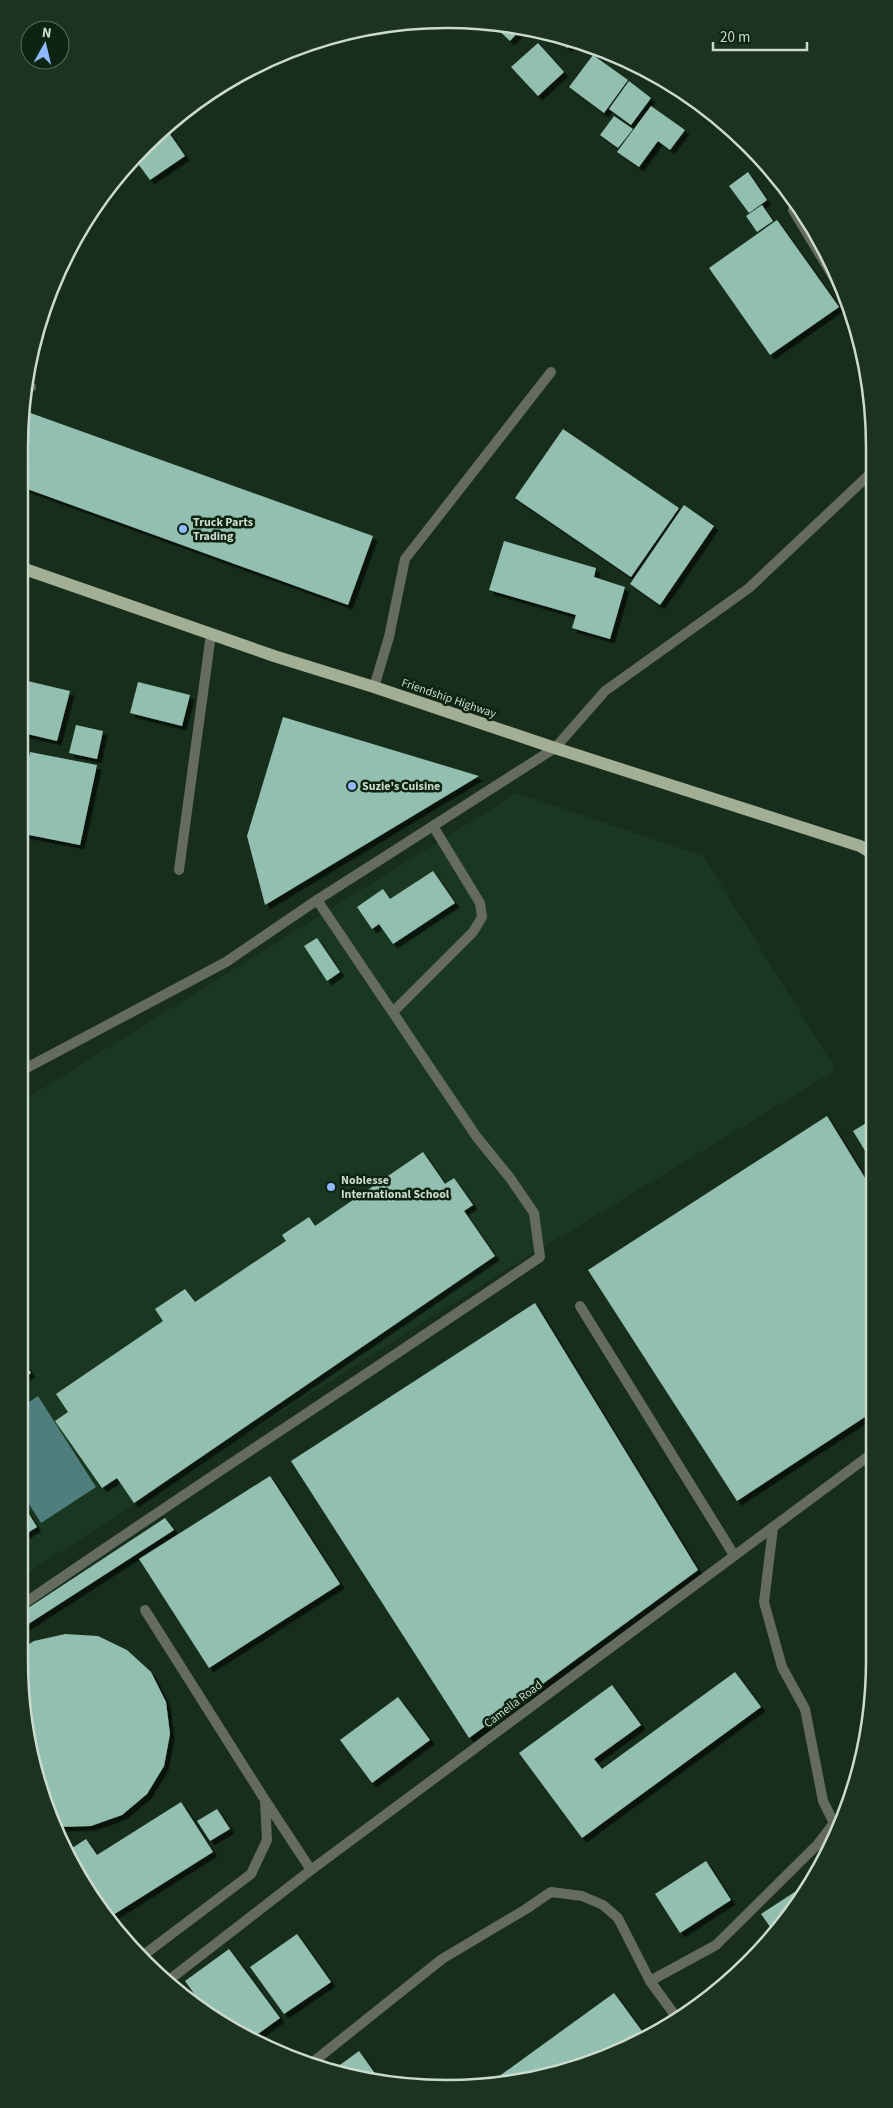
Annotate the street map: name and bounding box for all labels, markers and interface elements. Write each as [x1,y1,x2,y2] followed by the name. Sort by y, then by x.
[20,20,70,70] north arrow
[713,20,807,52] scale bar
[41,23,53,44] text: N
[720,27,750,48] text: 20 m
[193,514,253,545] place label: Truck Parts Trading
[177,523,189,535] marker: Truck Parts Trading
[399,674,499,723] street label: Friendship Highway
[362,778,440,795] place label: Suzie's Cuisine
[346,780,358,792] marker: Suzie's Cuisine
[341,1172,450,1203] place label: Noblesse International School
[325,1181,337,1193] marker: Noblesse International School
[481,1677,546,1732] street label: Camella Road

